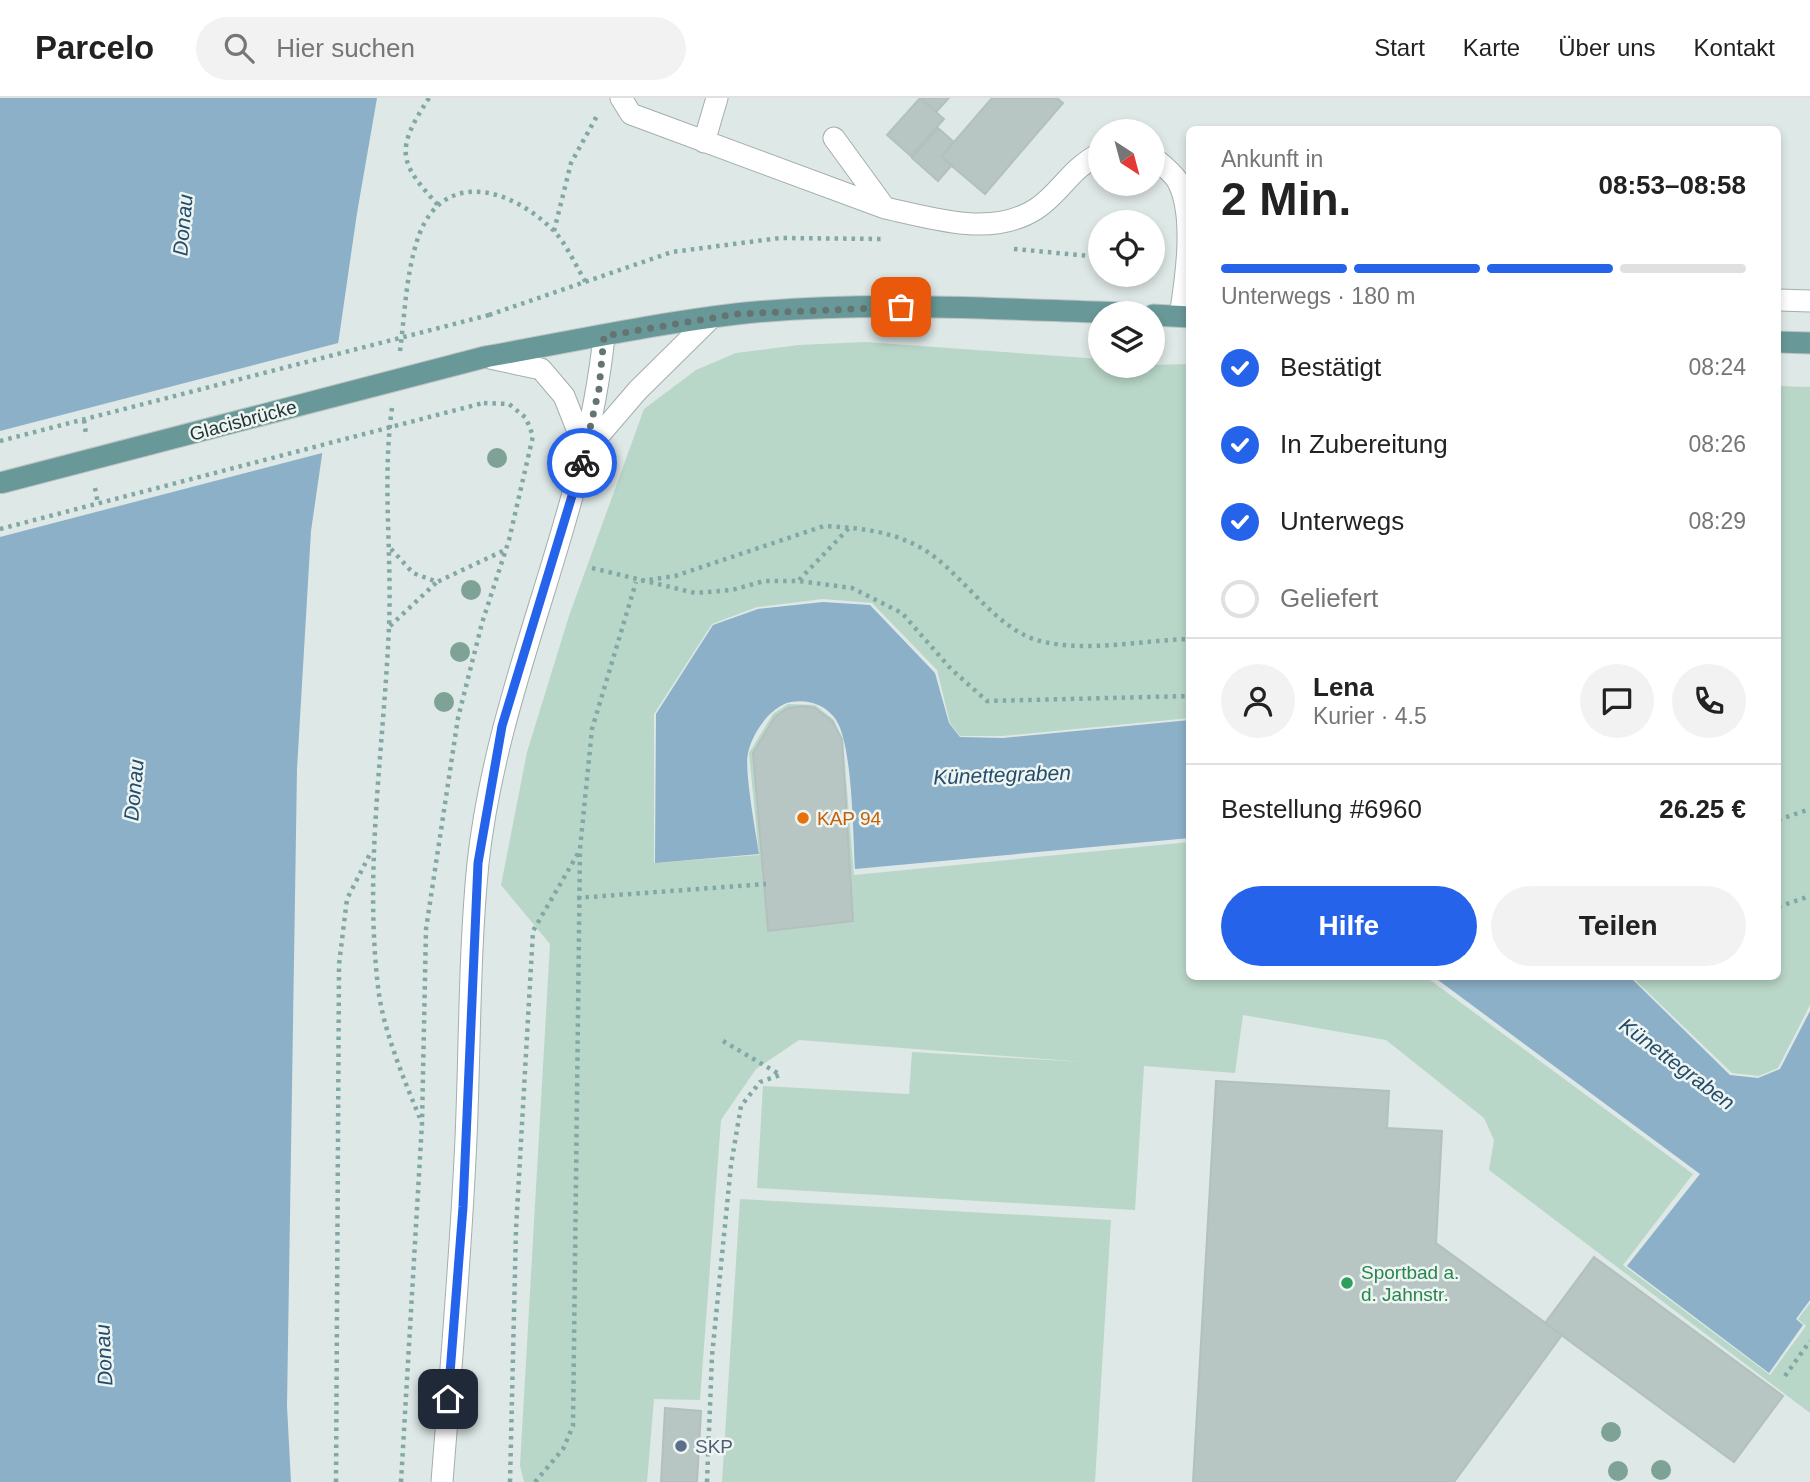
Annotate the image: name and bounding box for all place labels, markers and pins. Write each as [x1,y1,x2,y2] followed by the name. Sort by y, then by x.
[871,277,931,337] pin
[817,808,882,829] place label: KAP 94
[795,810,811,826] marker: KAP 94
[1361,1262,1459,1305] place label: Sportbad a. d. Jahnstr.
[1339,1275,1355,1291] marker: Sportbad a. d. Jahnstr.
[418,1369,478,1429] pin
[695,1436,733,1457] place label: SKP
[673,1438,689,1454] marker: SKP

